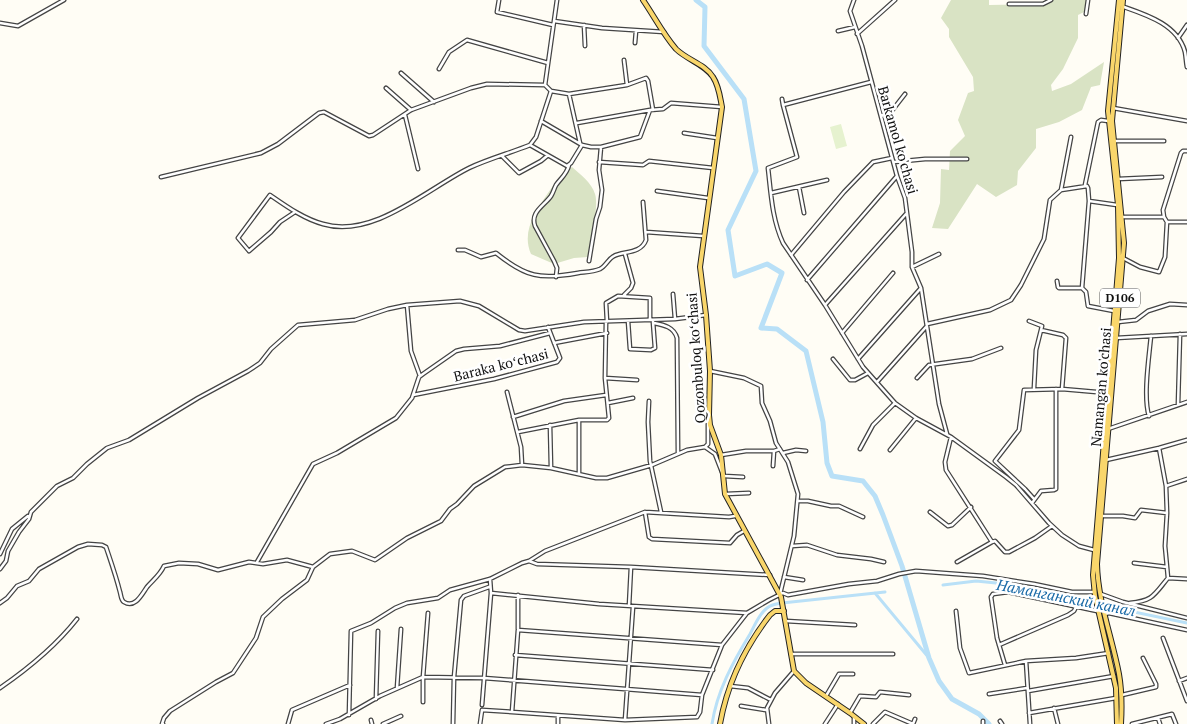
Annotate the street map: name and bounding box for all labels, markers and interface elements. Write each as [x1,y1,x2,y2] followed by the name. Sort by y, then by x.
[874,84,923,196] street label: Barkamol ko'chasi
[1100,288,1140,308] road number: D106
[681,292,710,424] street label: Qozonbuloq koʻchasi
[1086,326,1115,447] street label: Namangan ko'chasi
[451,344,550,386] street label: Baraka koʻchasi
[994,574,1138,620] water label: Наманганский канал

